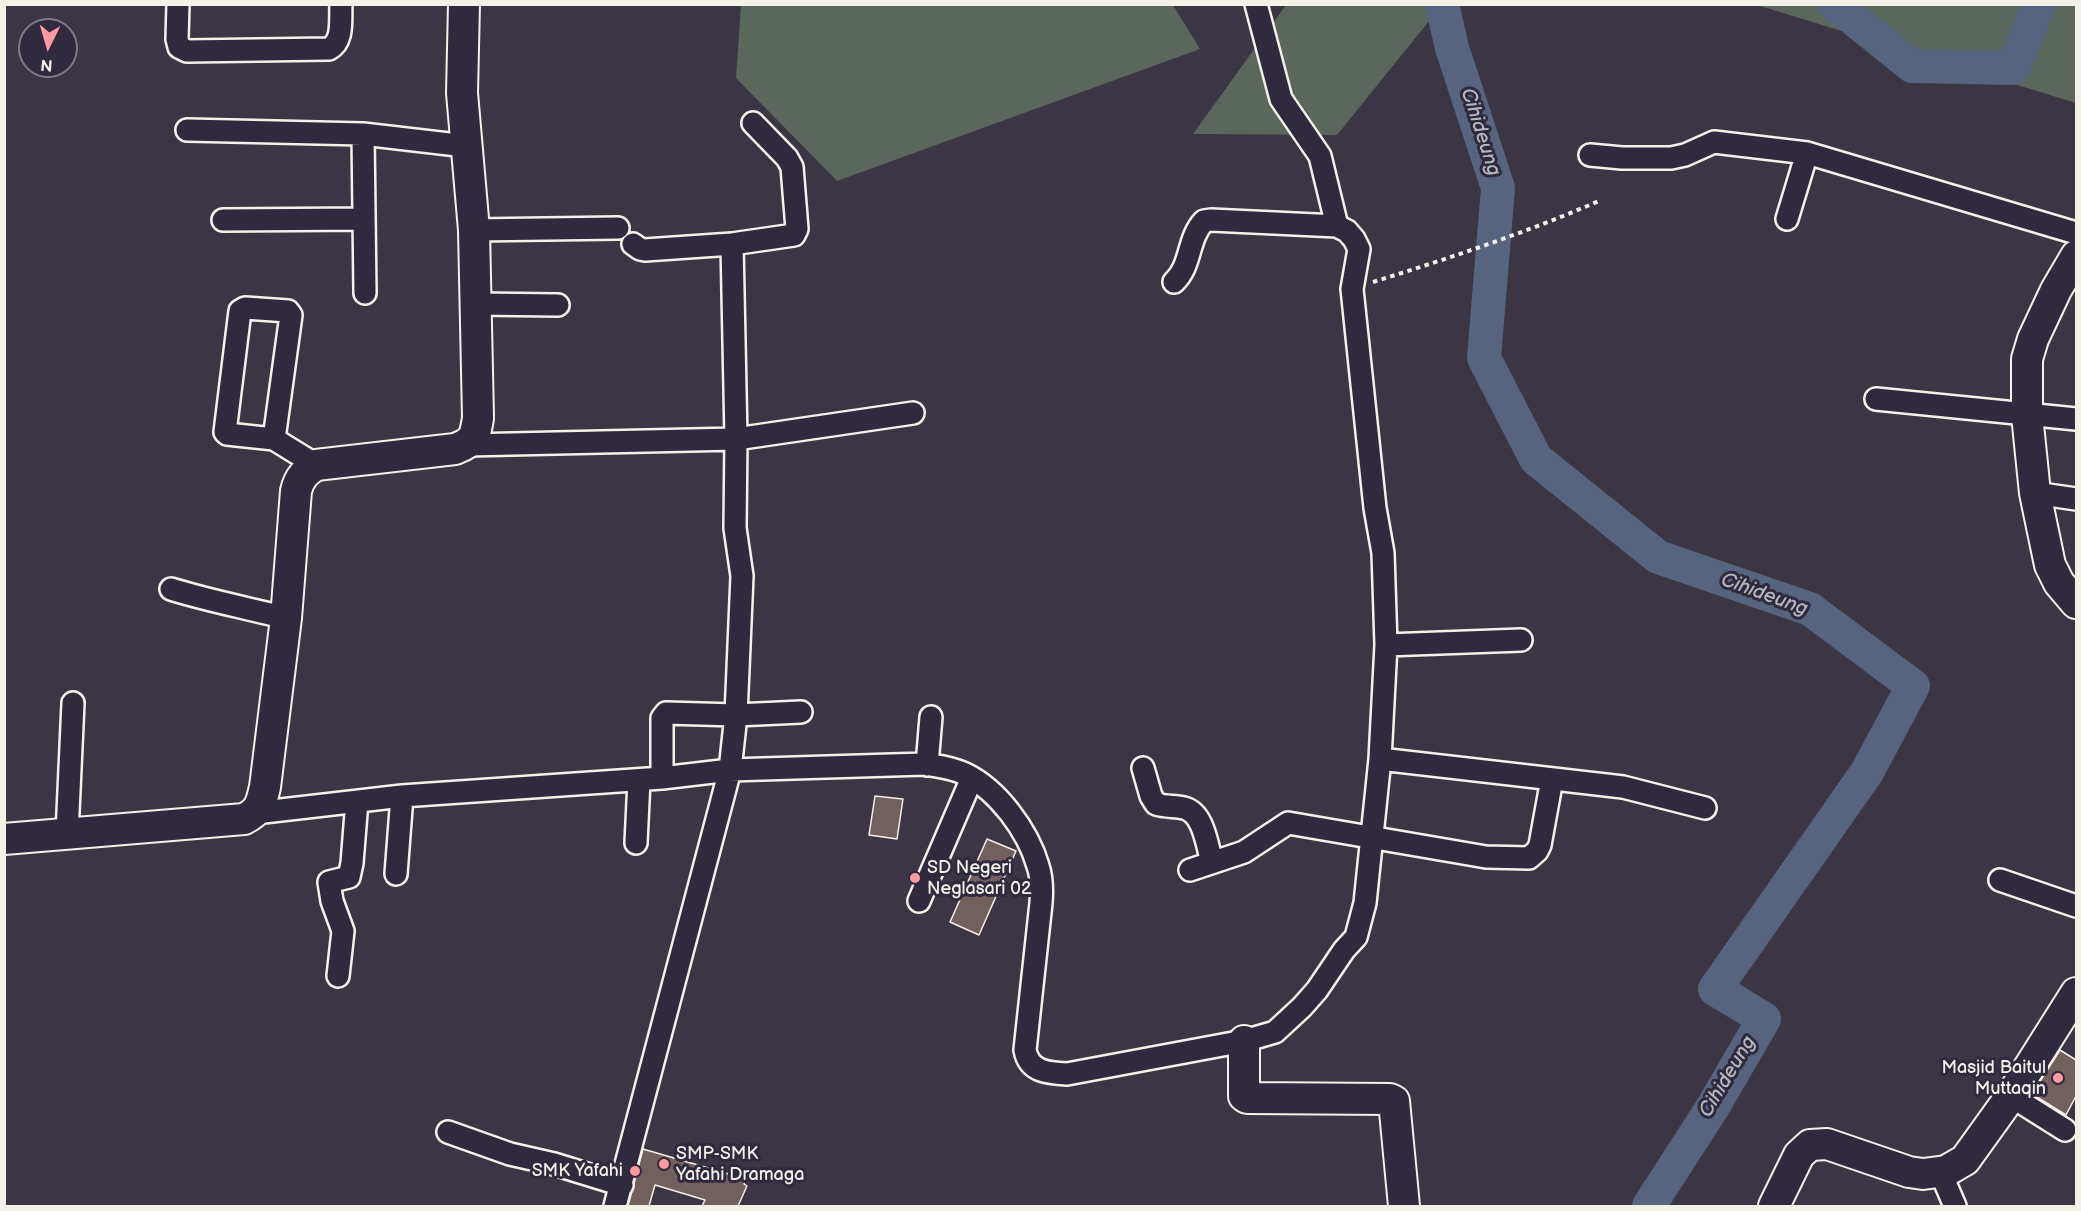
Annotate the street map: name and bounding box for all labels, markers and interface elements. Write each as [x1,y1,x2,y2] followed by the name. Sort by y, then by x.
[18,18,78,78] north arrow
[40,54,53,74] text: N
[1455,85,1505,179] water label: Cihideung
[1717,568,1811,622] water label: Cihideung
[927,857,1032,900] place label: SD Negeri Neglasari 02
[908,871,922,885] marker: SD Negeri Neglasari 02
[1694,1032,1762,1122] water label: Cihideung
[1941,1057,2046,1100] place label: Masjid Baitul Muttaqin
[2051,1071,2065,1085] marker: Masjid Baitul Muttaqin
[676,1143,804,1186] place label: SMP-SMK Yafahi Dramaga
[657,1157,671,1171] marker: SMP-SMK Yafahi Dramaga
[532,1160,623,1182] place label: SMK Yafahi
[628,1164,642,1178] marker: SMK Yafahi

